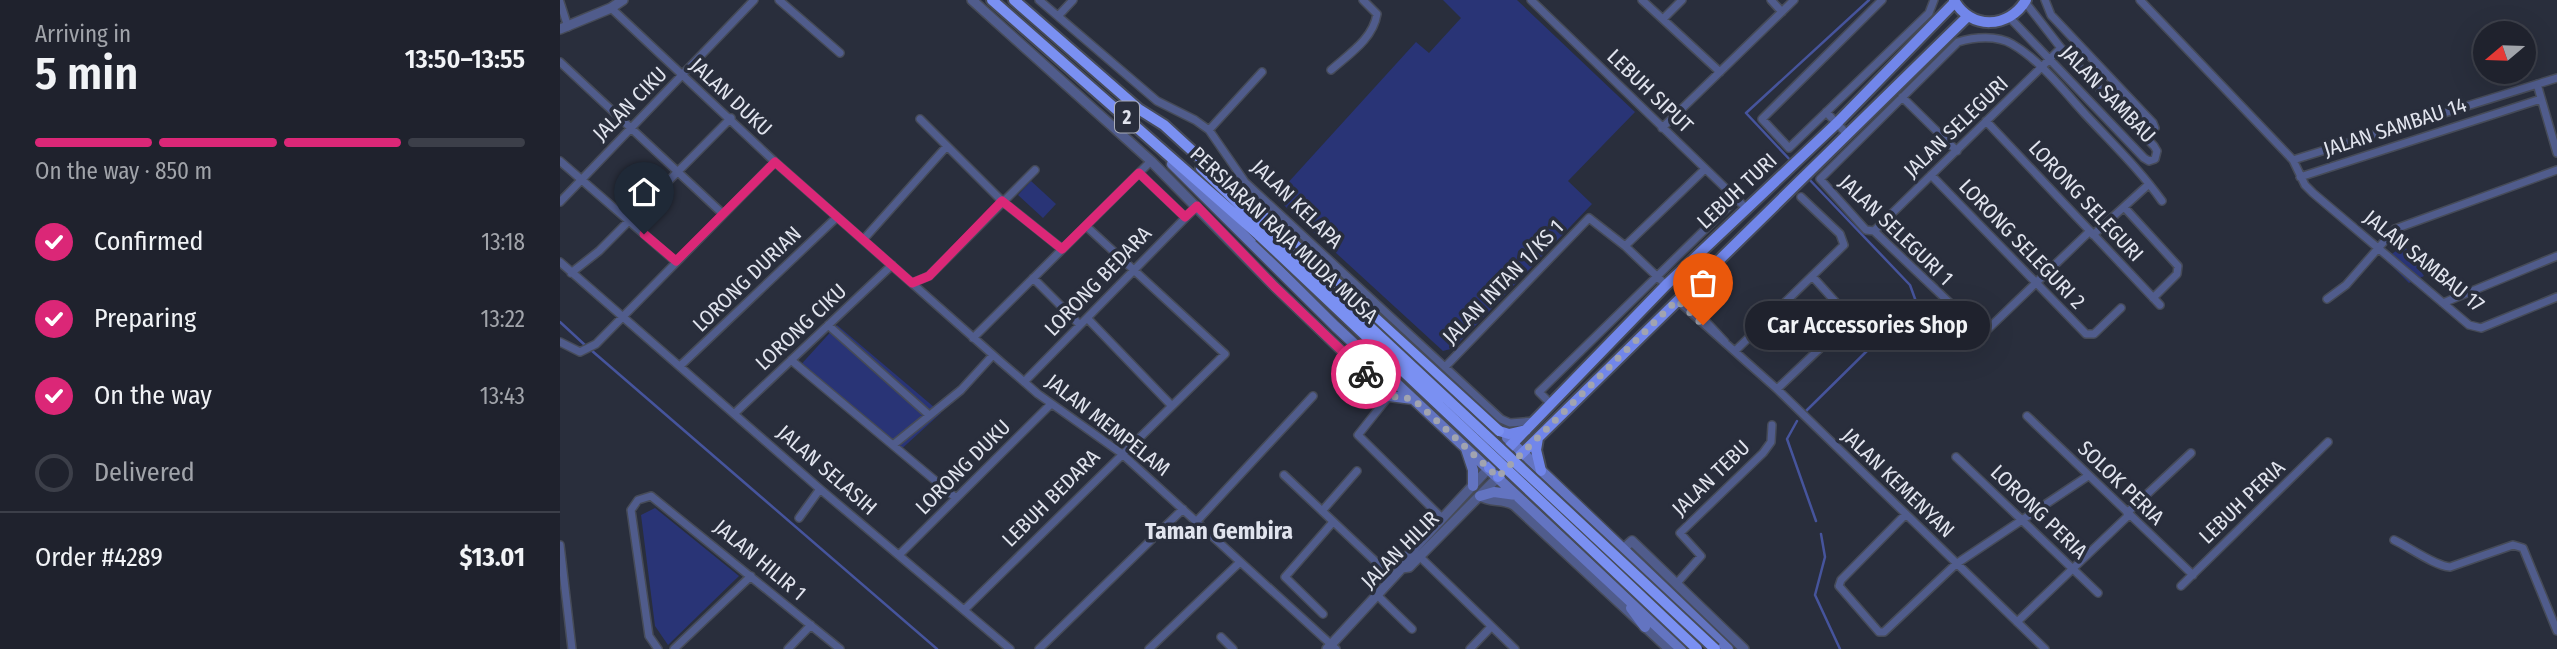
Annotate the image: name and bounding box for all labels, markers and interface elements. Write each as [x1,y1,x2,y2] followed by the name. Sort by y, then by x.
[35,20,131,48] text: Arriving in
[2473,21,2536,84] north arrow
[2473,21,2536,84] map controls
[2055,40,2161,148] street label: JALAN SAMBAU
[405,44,525,75] text: 13:50–13:55
[1602,44,1699,139] street label: LEBUH SIPUT
[35,46,138,101] text: 5 min
[685,52,777,142] street label: JALAN DUKU
[587,61,673,147] street label: JALAN CIKU
[1898,71,2014,183] street label: JALAN SELEGURI
[2320,92,2470,162] street label: JALAN SAMBAU 14
[1115,102,1139,132] road number: 2
[2023,135,2149,267] street label: LORONG SELEGURI
[1185,141,1383,329] street label: PERSIARAN RAJA MUDA MUSA
[1692,148,1782,234] street label: LEBUH TURI
[1246,154,1348,254] street label: JALAN KELAPA
[35,157,212,185] text: On the way · 850 m
[614,162,674,234] pin
[1834,169,1958,291] street label: JALAN SELEGURI 1
[625,173,663,211] icon: home
[1953,174,2091,314] street label: LORONG SELEGURI 2
[2359,205,2489,317] street label: JALAN SAMBAU 17
[1437,214,1569,350] street label: JALAN INTAN 1/KS 1
[687,221,807,337] street label: LORONG DURIAN
[1039,221,1157,341] street label: LORONG BEDARA
[35,223,73,261] icon: check
[94,226,204,257] text: Confirmed
[481,228,525,256] text: 13:18
[1673,253,1733,325] pin
[1684,264,1722,302] icon: bag
[750,278,852,376] street label: LORONG CIKU
[35,300,73,338] icon: check
[1745,300,1990,350] callout: Car Accessories Shop
[94,303,196,334] text: Preparing
[480,305,525,333] text: 13:22
[1767,311,1968,339] text: Car Accessories Shop
[1331,339,1401,409] courier
[1347,355,1385,393] icon: bike
[1041,368,1175,482] street label: JALAN MEMPELAM
[35,377,73,415] icon: check
[94,380,212,411] text: On the way
[480,382,525,410] text: 13:43
[910,414,1016,520] street label: LORONG DUKU
[772,419,882,521] street label: JALAN SELASIH
[1836,423,1960,543] street label: JALAN KEMENYAN
[1667,435,1755,521] street label: JALAN TEBU
[2072,435,2170,531] street label: SOLOK PERIA
[997,444,1105,552] street label: LEBUH BEDARA
[2194,455,2290,549] street label: LEBUH PERIA
[94,457,195,488] text: Delivered
[1985,459,2093,565] street label: LORONG PERIA
[1356,505,1445,594] street label: JALAN HILIR
[709,514,811,606] street label: JALAN HILIR 1
[1145,517,1293,545] district label: Taman Gembira
[35,542,163,573] text: Order #4289
[459,542,525,573] text: $13.01

